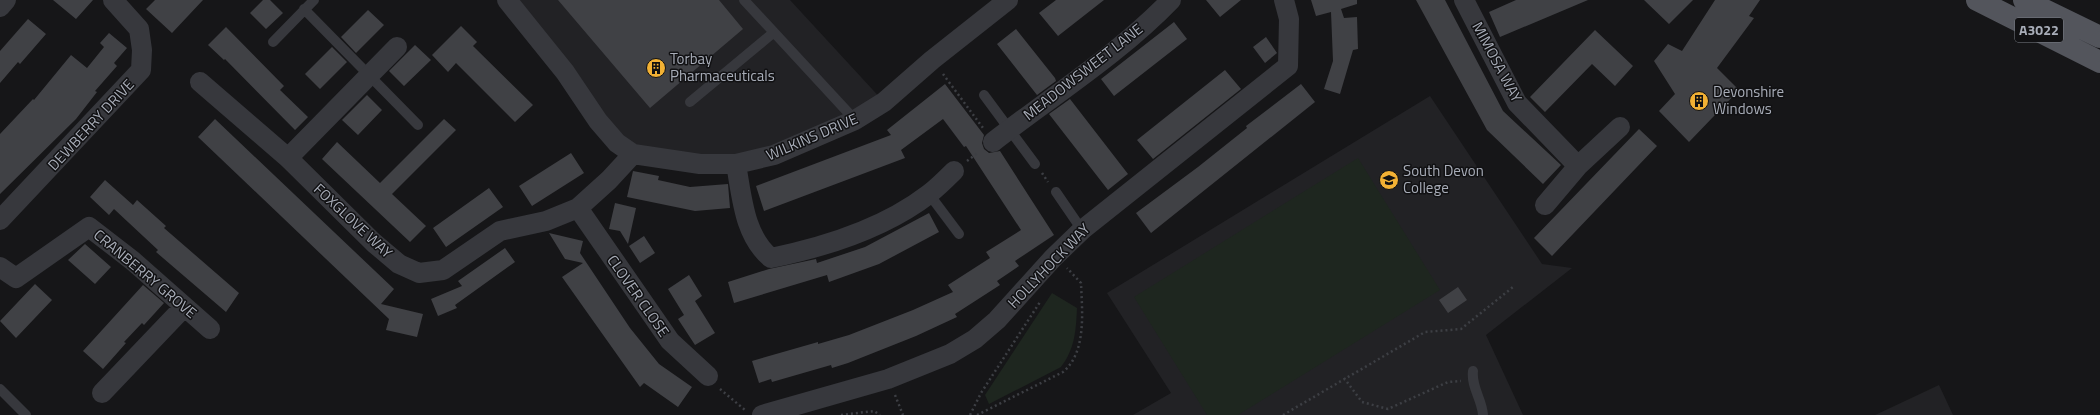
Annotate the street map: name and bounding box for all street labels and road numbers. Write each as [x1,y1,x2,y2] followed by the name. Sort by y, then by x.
[1018,17,1147,126] street label: MEADOWSWEET LANE
[1467,17,1528,106] street label: MIMOSA WAY
[2015,18,2063,42] road number: A3022
[42,74,139,176] street label: DEWBERRY DRIVE
[762,107,861,166] street label: WILKINS DRIVE
[309,178,398,263] street label: FOXGLOVE WAY
[1002,218,1095,313] street label: HOLLYHOCK WAY
[89,223,202,324] street label: CRANBERRY GROVE
[602,250,675,342] street label: CLOVER CLOSE

